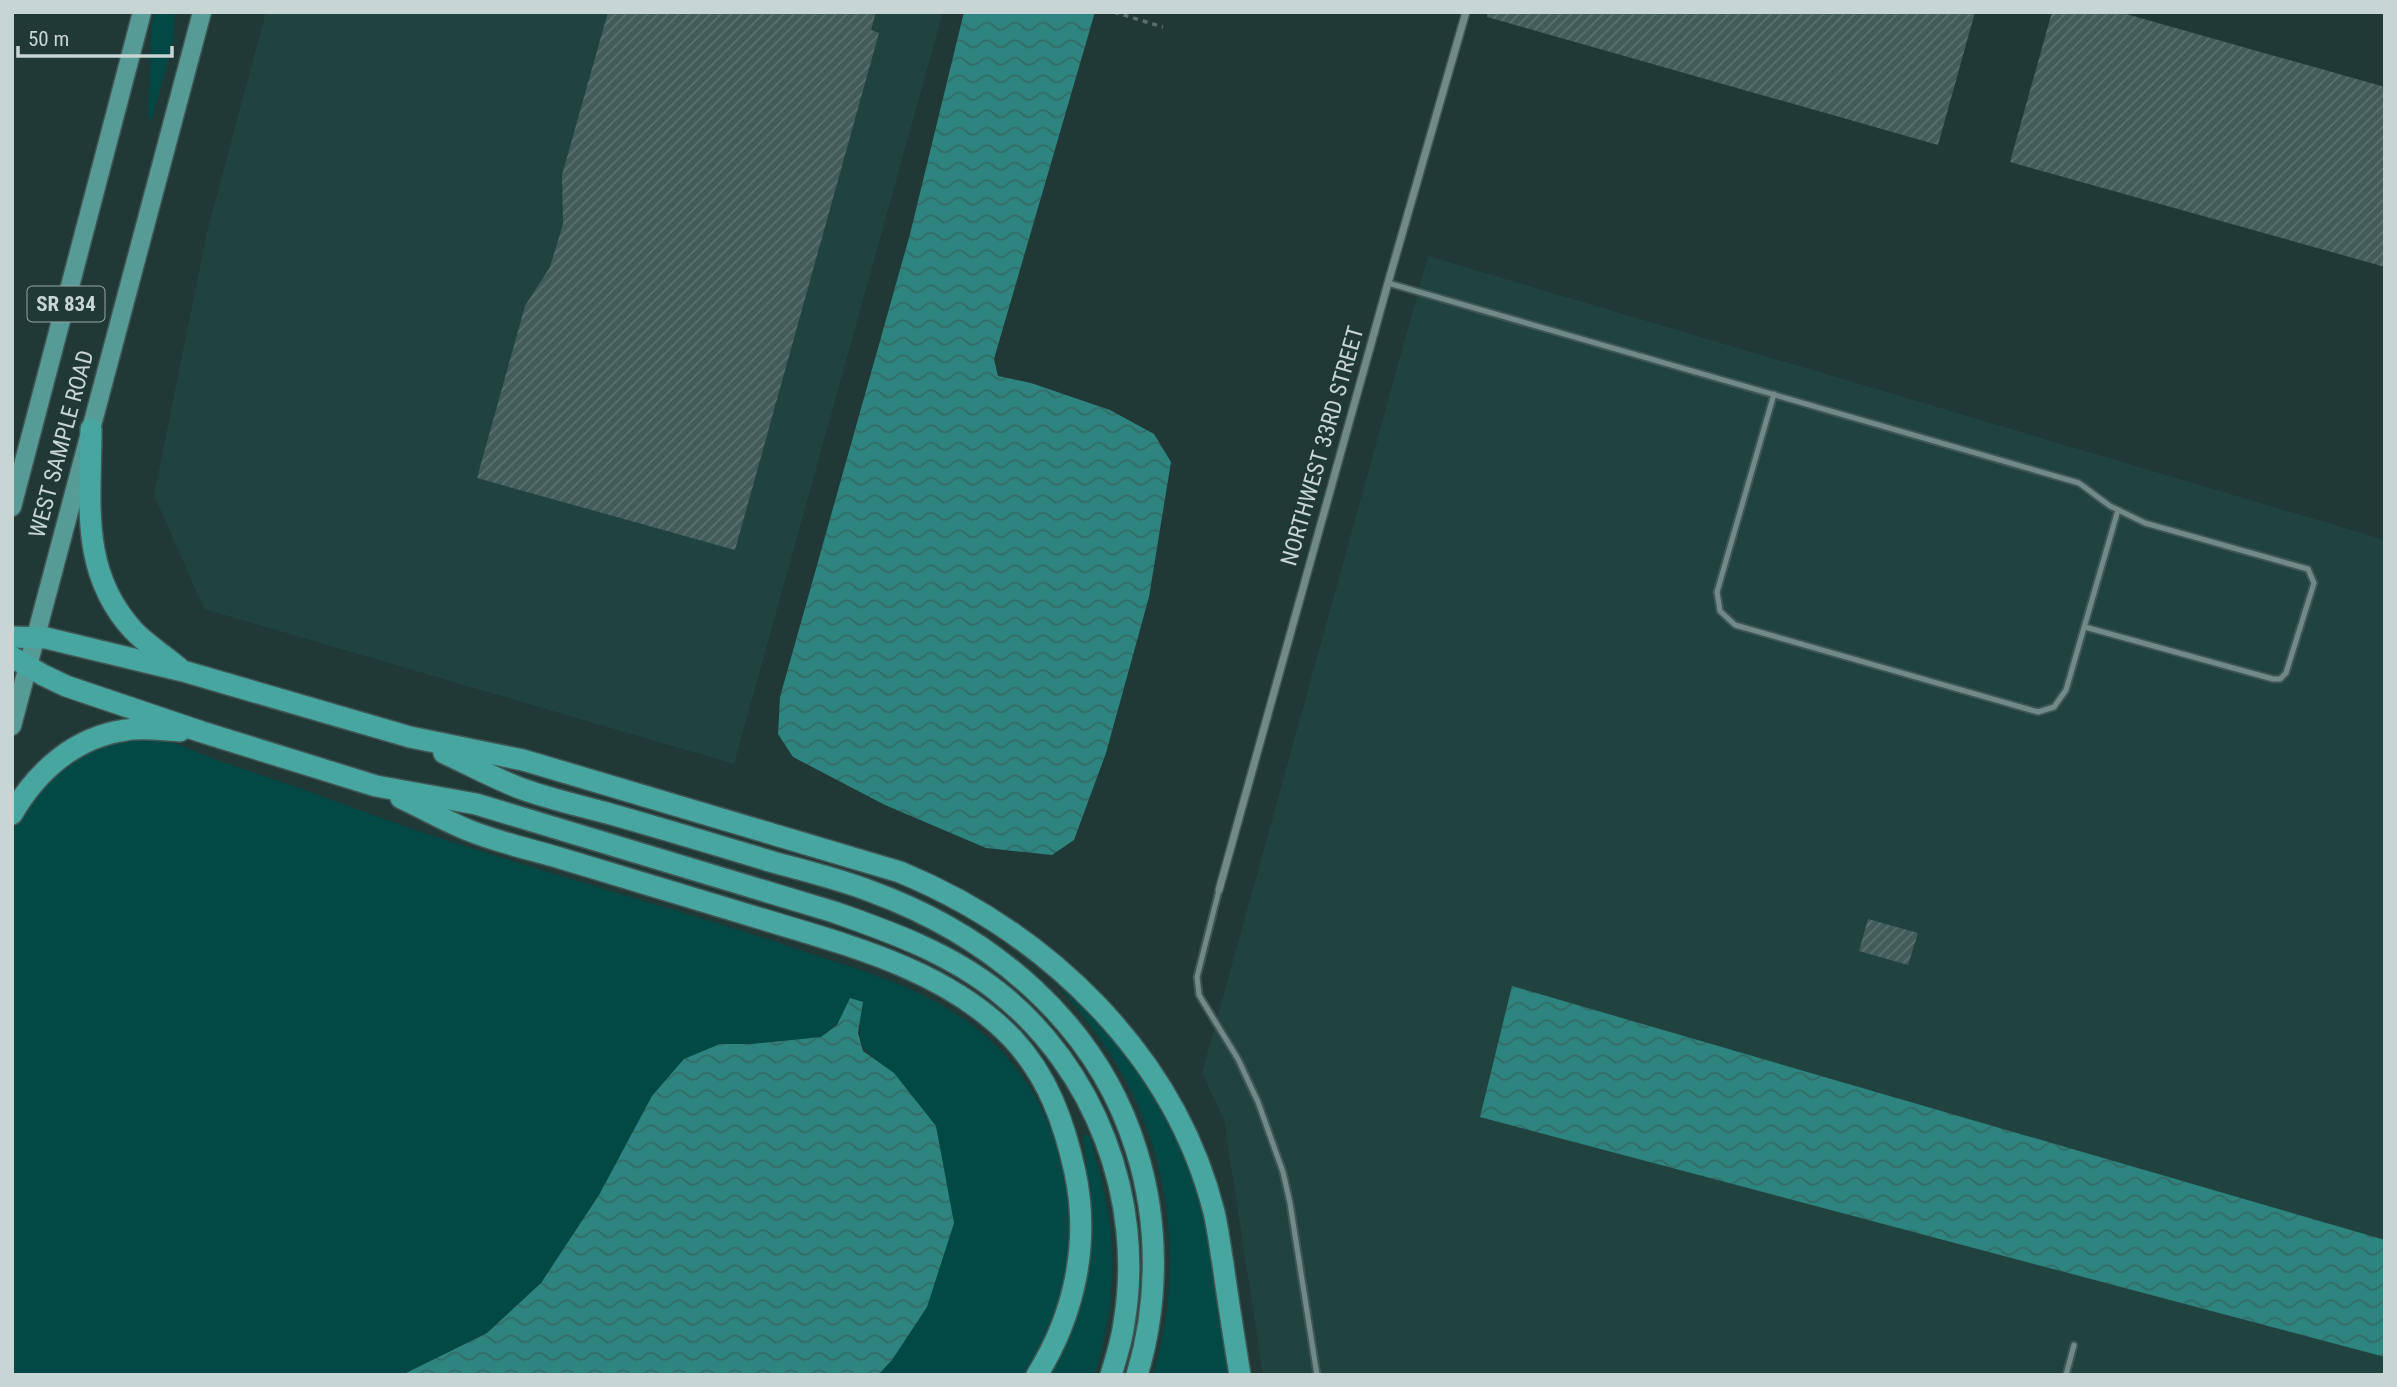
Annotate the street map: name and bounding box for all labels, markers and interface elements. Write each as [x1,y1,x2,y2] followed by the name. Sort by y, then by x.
[18,14,172,58] scale bar
[28,27,69,51] text: 50 m
[28,286,104,322] road number: SR 834
[1275,323,1370,569] street label: NORTHWEST 33RD STREET
[23,348,99,541] street label: WEST SAMPLE ROAD

